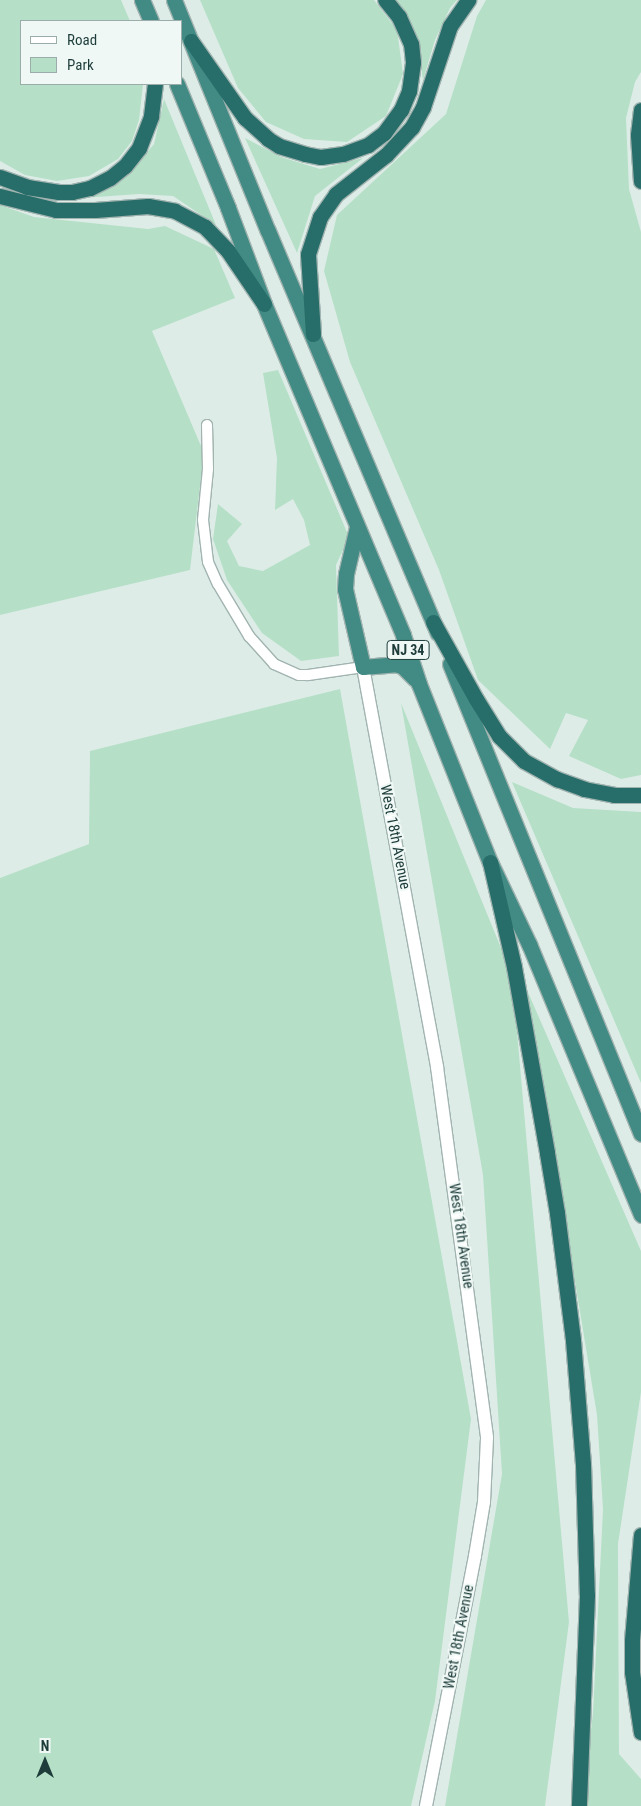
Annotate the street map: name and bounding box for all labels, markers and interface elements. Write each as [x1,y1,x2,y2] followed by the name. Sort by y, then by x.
[20,20,182,85] legend
[67,31,97,49] text: Road
[67,56,94,74] text: Park
[386,638,430,662] road number: NJ 34
[376,783,414,891] street label: West 18th Avenue
[445,1182,477,1290] street label: West 18th Avenue
[440,1583,478,1691] street label: West 18th Avenue
[20,1736,70,1786] north arrow
[41,1738,49,1754] text: N

